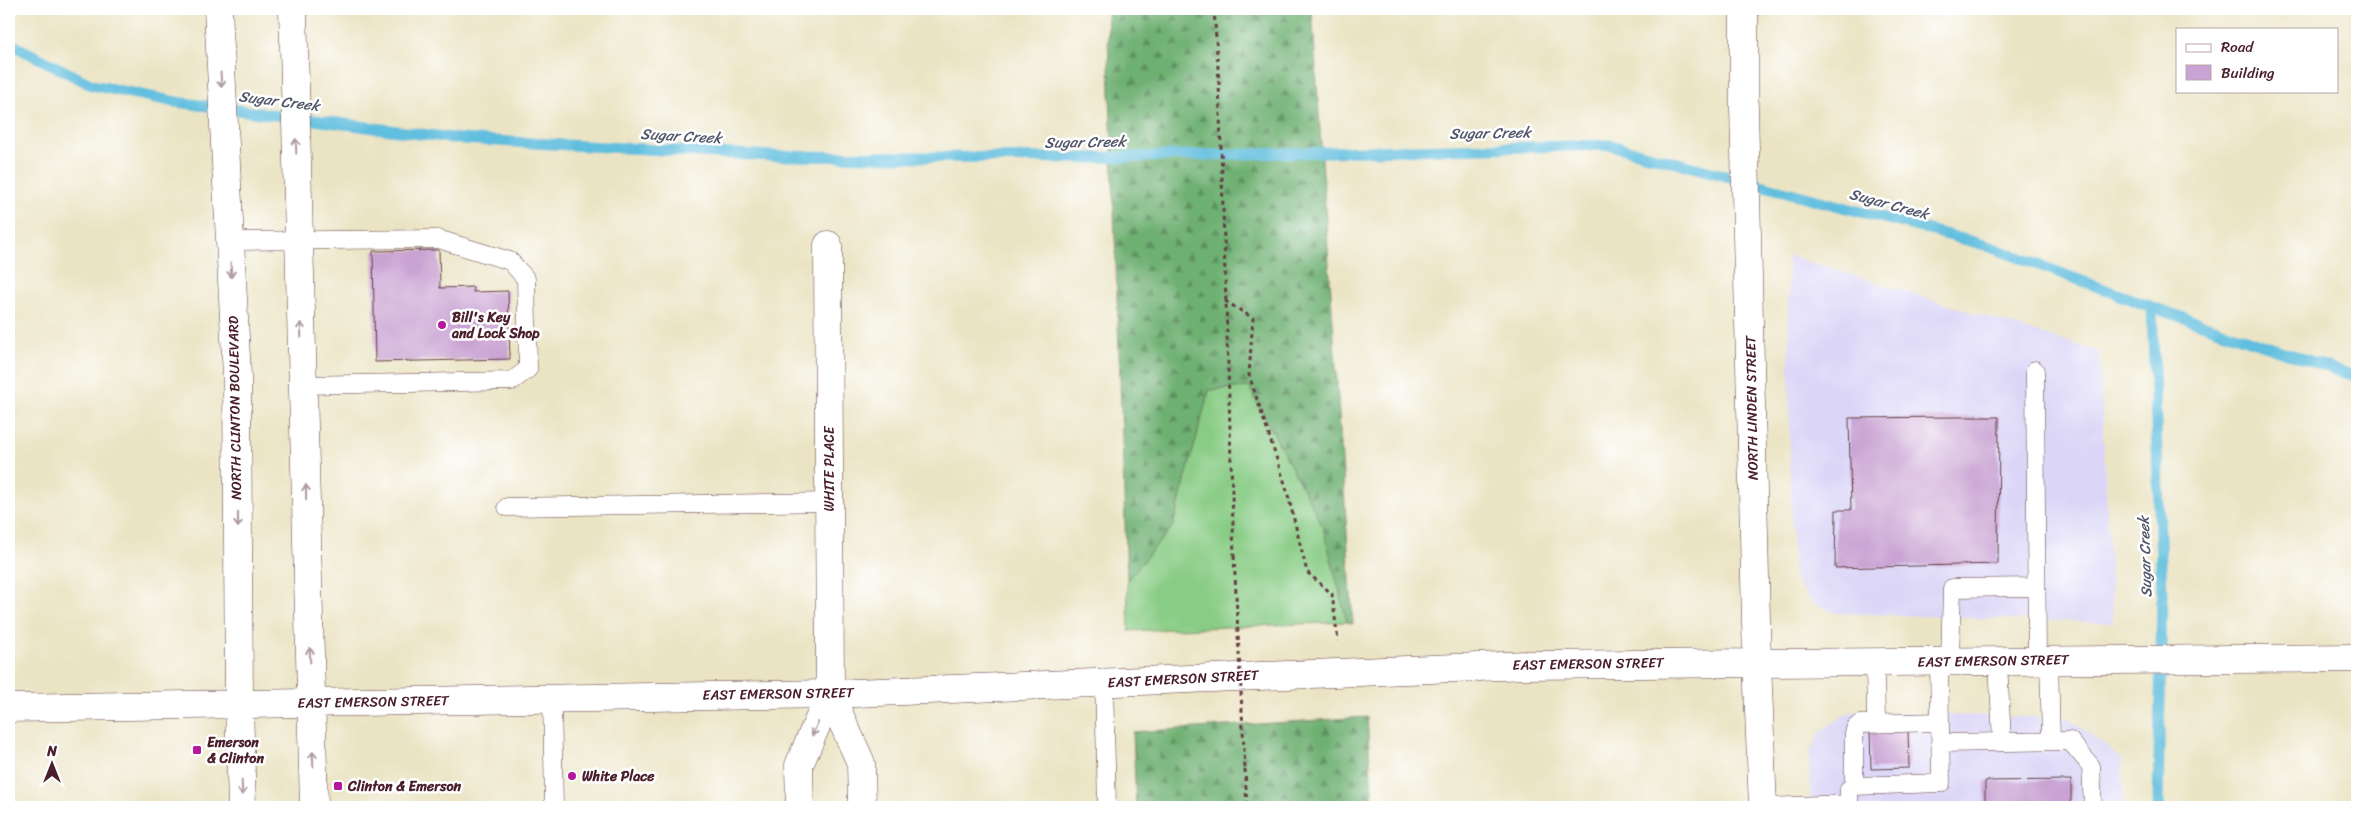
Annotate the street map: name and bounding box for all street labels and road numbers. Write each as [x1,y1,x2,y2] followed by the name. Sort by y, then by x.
[221,315,249,500] street label: NORTH CLINTON BOULEVARD
[1738,335,1766,480] street label: NORTH LINDEN STREET
[817,425,842,511] street label: WHITE PLACE
[1917,647,2070,675] street label: EAST EMERSON STREET
[1512,650,1665,678] street label: EAST EMERSON STREET
[1107,662,1260,695] street label: EAST EMERSON STREET
[702,680,855,708] street label: EAST EMERSON STREET
[297,688,450,716] street label: EAST EMERSON STREET

